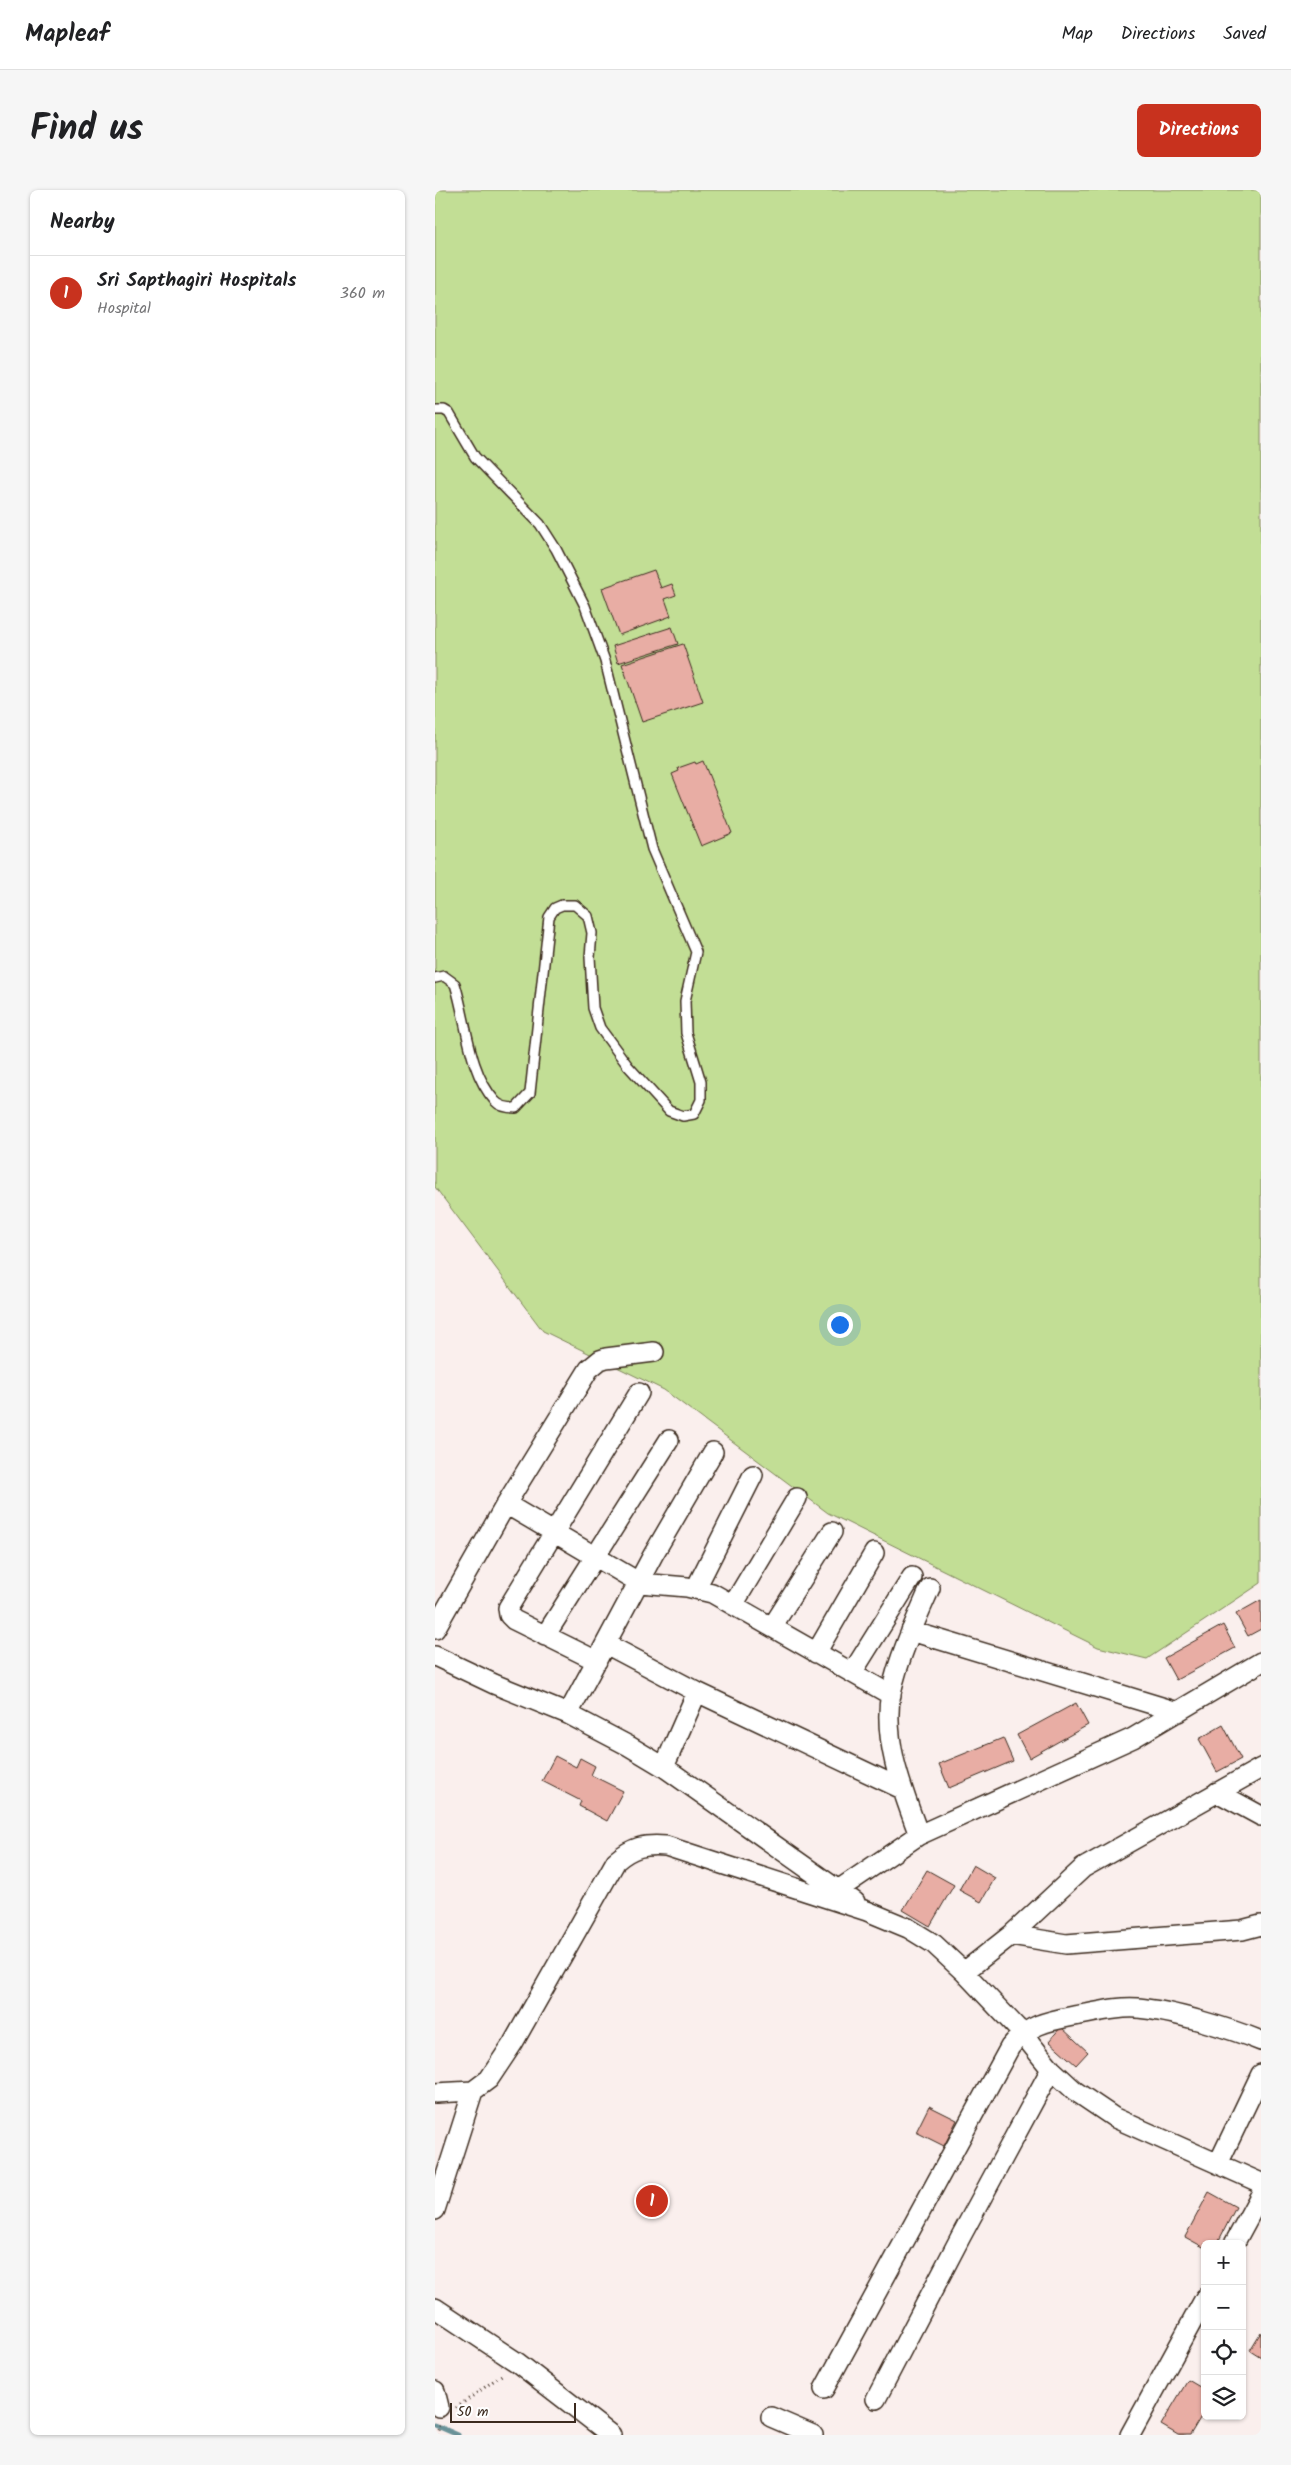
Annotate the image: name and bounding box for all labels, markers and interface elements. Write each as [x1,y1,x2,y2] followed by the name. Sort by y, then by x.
[25,15,109,54] text: Mapleaf
[1061,20,1093,49] text: Map
[1121,20,1195,49] text: Directions
[1223,20,1266,49] text: Saved
[30,102,143,158] text: Find us
[1137,104,1261,157] button: Directions
[50,206,115,239] text: Nearby
[97,266,296,296] text: Sri Sapthagiri Hospitals
[64,281,68,306] text: 1
[340,281,385,306] text: 360 m
[97,296,151,321] text: Hospital
[827,1312,853,1338] your location
[636,2182,668,2220] pin: 1
[1201,2240,1246,2420] map controls
[1201,2240,1246,2285] button: +
[1201,2285,1246,2330] button: −
[1201,2330,1246,2375] button: locate
[1201,2375,1246,2420] button: layers
[450,2400,576,2423] scale bar
[457,2401,488,2423] text: 50 m

